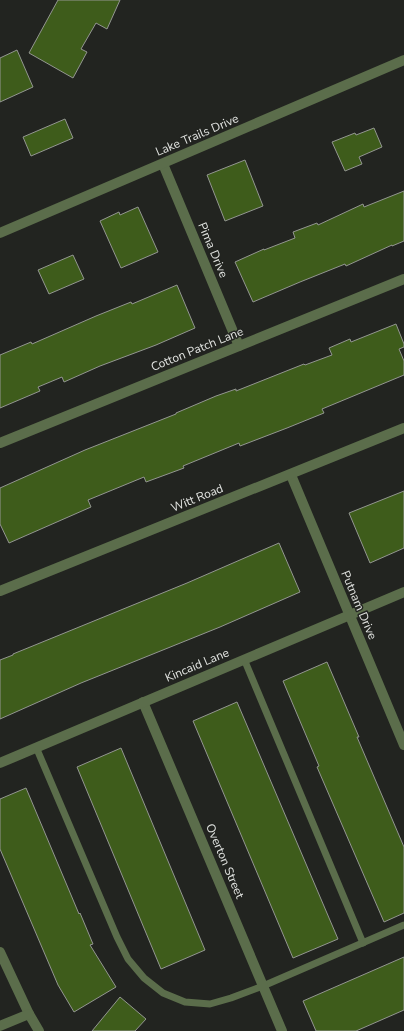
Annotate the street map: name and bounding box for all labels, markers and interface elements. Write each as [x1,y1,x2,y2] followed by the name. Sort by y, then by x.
[153,110,241,160] street label: Lake Trails Drive
[194,220,232,280] street label: Pima Drive
[148,323,246,375] street label: Cotton Patch Lane
[168,480,226,516] street label: Witt Road
[337,568,381,642] street label: Putnam Drive
[163,644,231,686] street label: Kincaid Lane
[202,821,248,902] street label: Overton Street

